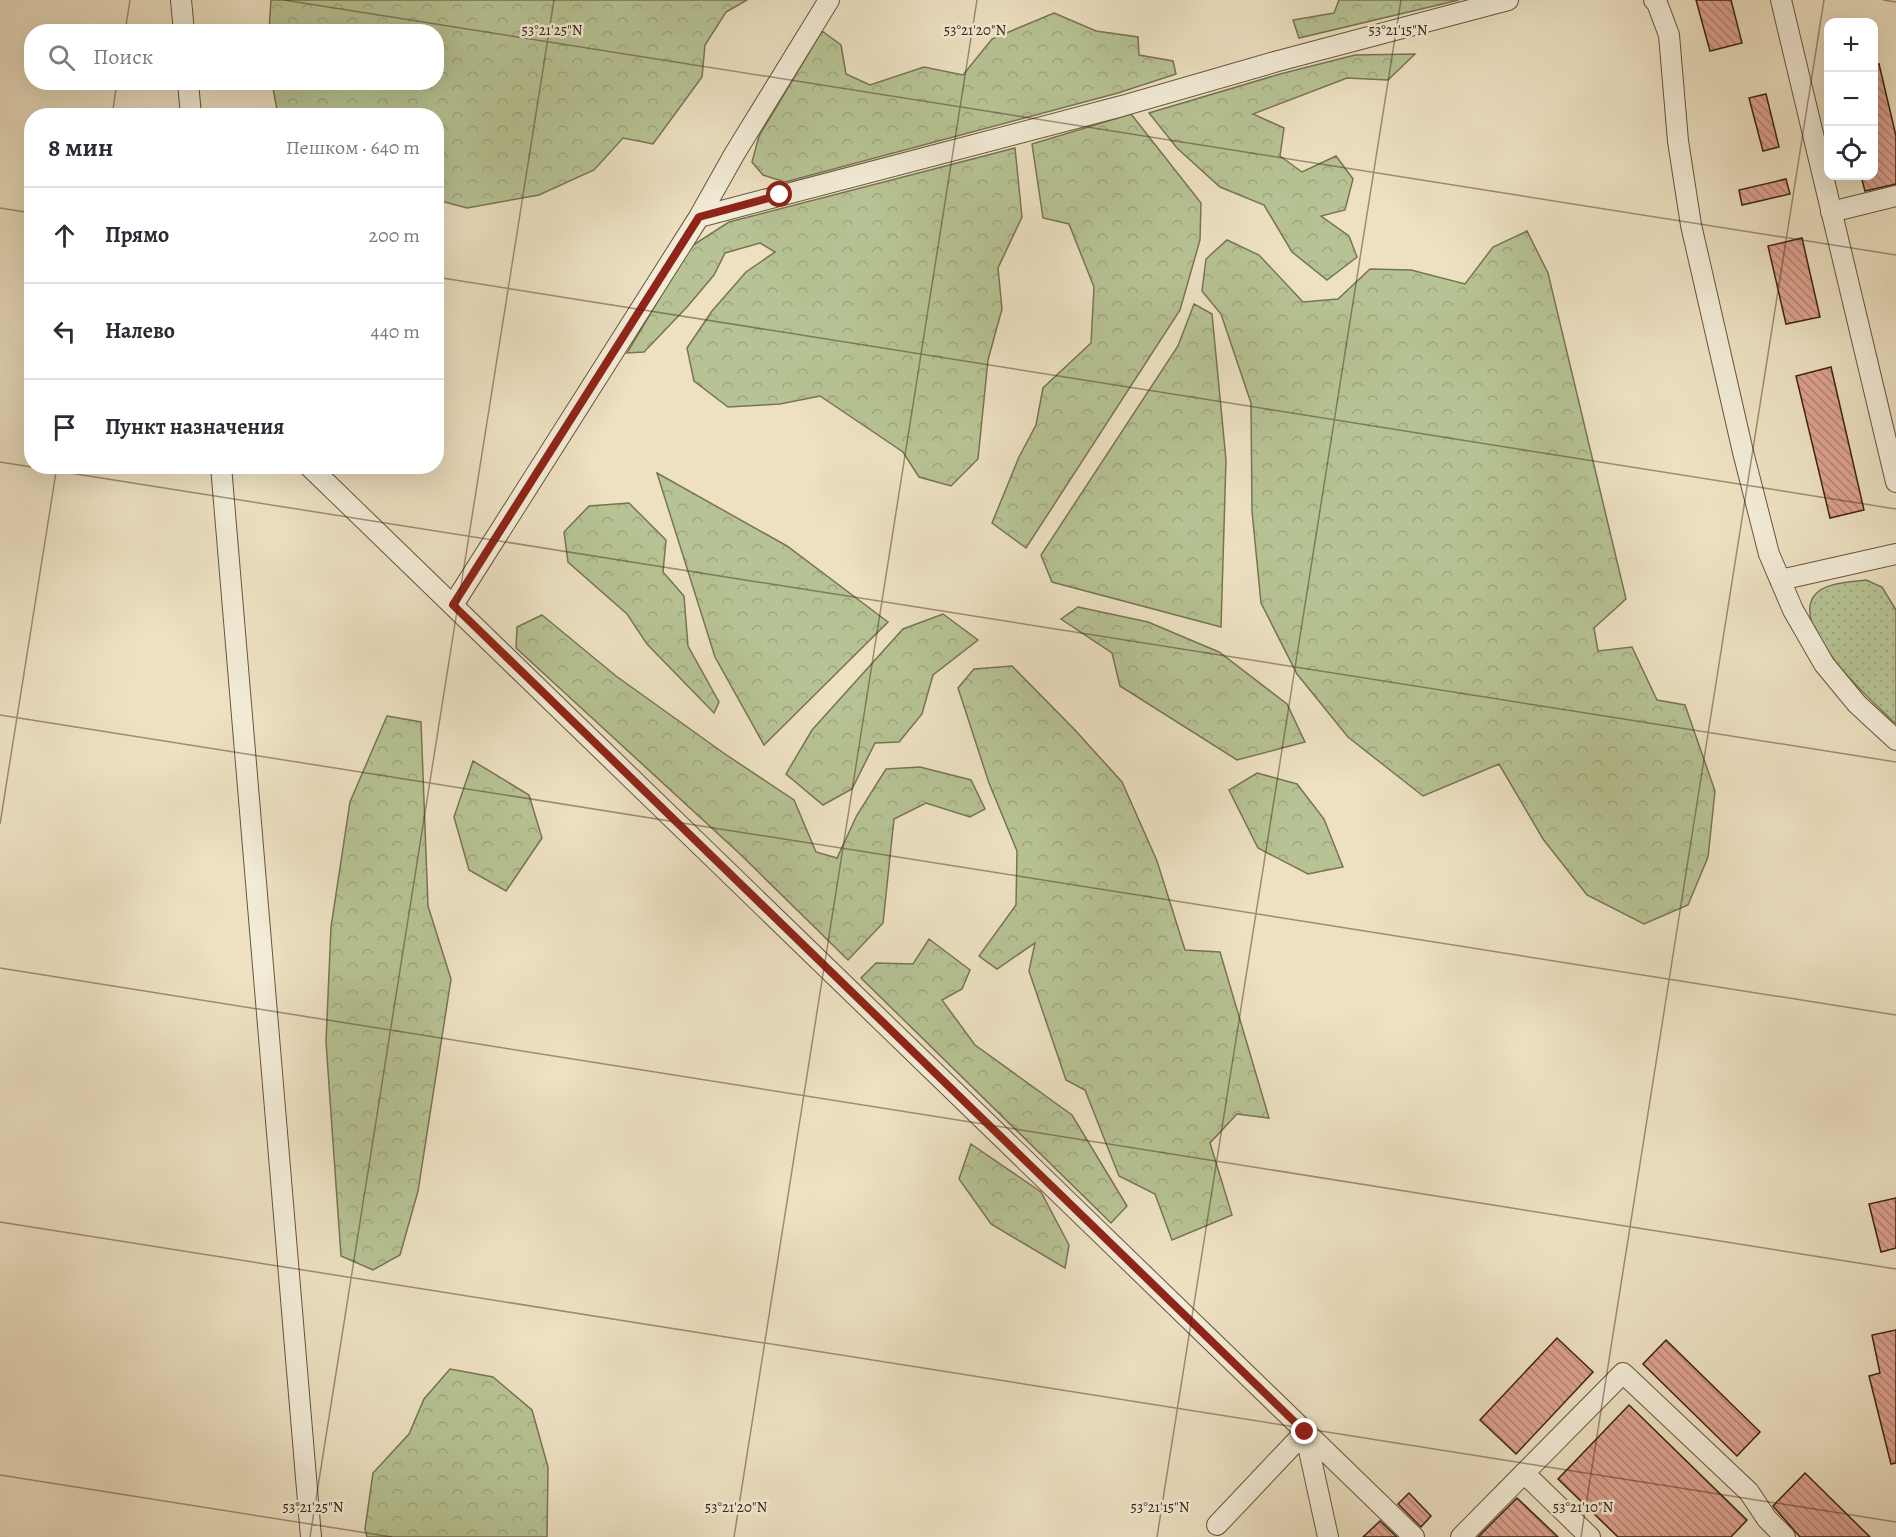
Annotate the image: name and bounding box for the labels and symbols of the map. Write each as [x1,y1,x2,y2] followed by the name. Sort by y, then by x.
[522,20,583,40] text: 53°21'25"N
[944,20,1006,40] text: 53°21'20"N
[1369,20,1428,40] text: 53°21'15"N
[766,181,792,207] route start
[1291,1418,1317,1444] route end
[283,1497,344,1517] text: 53°21'25"N
[705,1497,767,1517] text: 53°21'20"N
[1131,1497,1190,1517] text: 53°21'15"N
[1553,1497,1613,1517] text: 53°21'10"N

